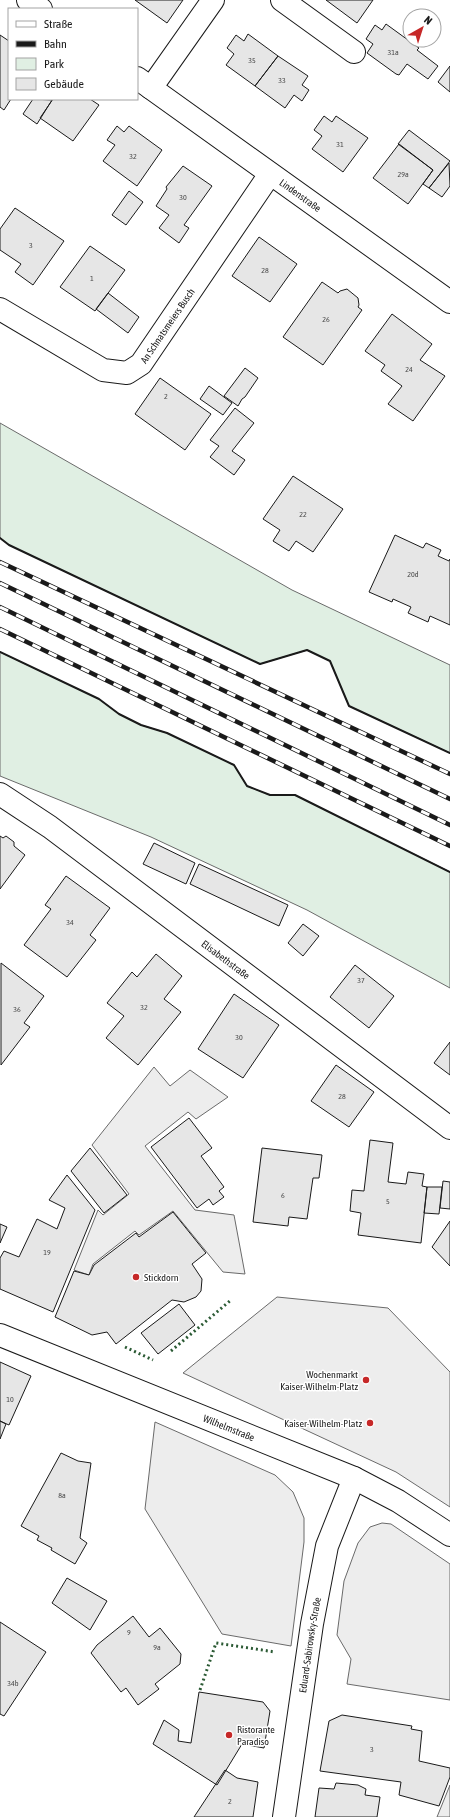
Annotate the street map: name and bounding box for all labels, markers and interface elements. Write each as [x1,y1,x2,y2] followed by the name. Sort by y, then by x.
[8,8,138,100] legend
[402,8,442,48] north arrow
[422,14,435,27] text: N
[44,17,72,31] text: Straße
[44,37,67,51] text: Bahn
[387,48,399,57] house number: 31a
[248,56,256,65] house number: 35
[44,57,65,71] text: Park
[278,76,286,85] house number: 33
[44,77,84,91] text: Gebäude
[336,140,344,149] house number: 31
[129,152,137,161] house number: 32
[397,170,409,179] house number: 29a
[278,176,324,214] street label: Lindenstraße
[179,193,187,202] house number: 30
[29,241,33,250] house number: 3
[261,266,269,275] house number: 28
[90,274,94,283] house number: 1
[138,286,196,365] street label: An Schnatsmeiers Busch
[322,315,330,324] house number: 26
[405,365,413,374] house number: 24
[164,392,168,401] house number: 2
[299,510,307,519] house number: 22
[407,570,419,579] house number: 20d
[66,918,74,927] house number: 34
[200,938,253,981] street label: Elisabethstraße
[357,976,365,985] house number: 37
[140,1003,148,1012] house number: 32
[13,1005,21,1014] house number: 36
[235,1033,243,1042] house number: 30
[338,1092,346,1101] house number: 28
[281,1191,285,1200] house number: 6
[386,1197,390,1206] house number: 5
[43,1248,51,1257] house number: 19
[131,1272,141,1282] marker: Stickdorn
[144,1272,179,1283] place label: Stickdorn
[280,1369,358,1392] place label: Wochenmarkt Kaiser-Wilhelm-Platz
[361,1375,371,1385] marker: Wochenmarkt Kaiser-Wilhelm-Platz
[6,1395,14,1404] house number: 10
[202,1412,257,1443] street label: Wilhelmstraße
[284,1418,362,1429] place label: Kaiser-Wilhelm-Platz
[365,1418,375,1428] marker: Kaiser-Wilhelm-Platz
[58,1491,66,1500] house number: 8a
[297,1596,323,1693] street label: Eduard-Sabirowsky-Straße
[127,1628,131,1637] house number: 9
[153,1643,161,1652] house number: 9a
[7,1679,19,1688] house number: 34b
[237,1724,275,1747] place label: Ristorante Paradiso
[224,1730,234,1740] marker: Ristorante Paradiso
[370,1745,374,1754] house number: 3
[228,1797,232,1806] house number: 2

